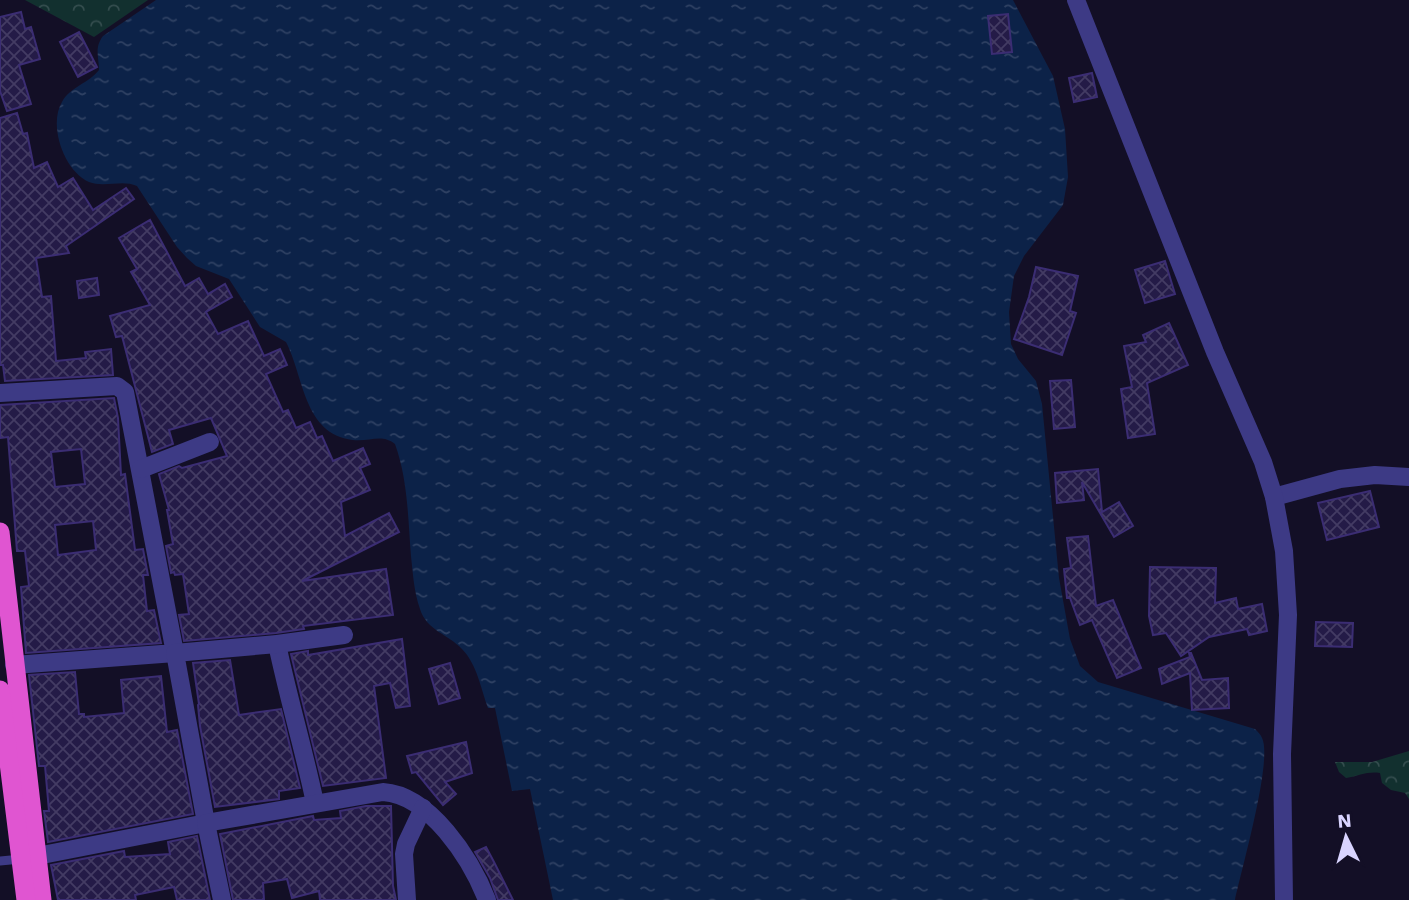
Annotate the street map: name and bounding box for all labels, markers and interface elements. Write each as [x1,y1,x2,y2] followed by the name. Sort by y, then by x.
[1311,802,1381,872] north arrow
[1337,808,1353,833] text: N

